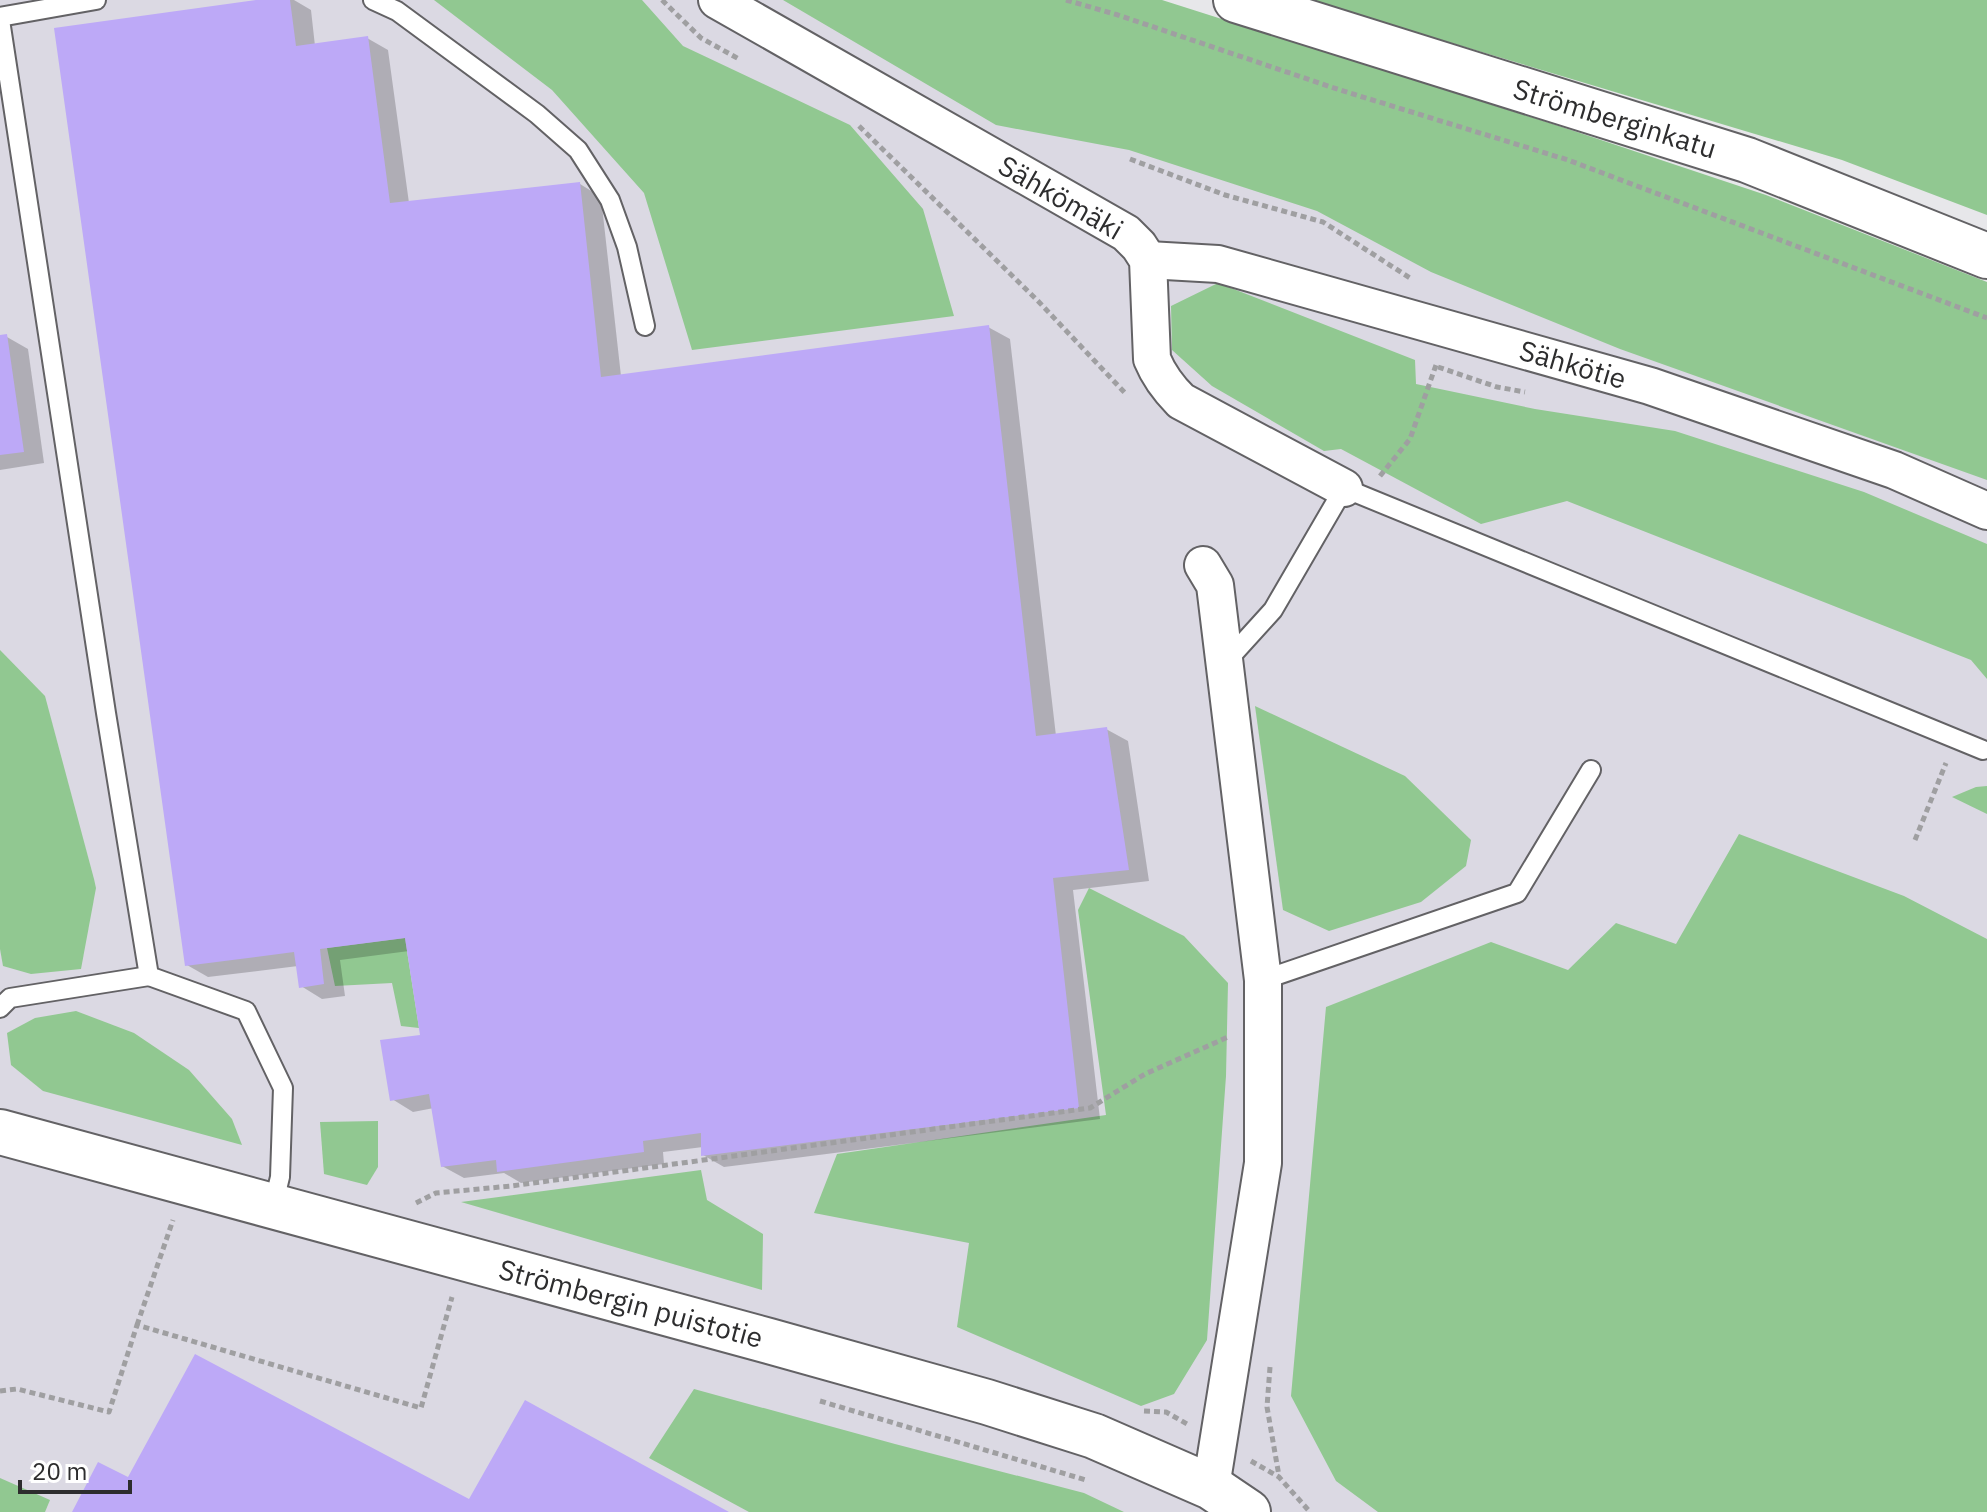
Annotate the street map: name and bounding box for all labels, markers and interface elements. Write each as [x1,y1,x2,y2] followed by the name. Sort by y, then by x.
[1509,70,1721,166] street label: Strömberginkatu
[992,146,1130,248] street label: Sähkömäki
[1515,331,1631,397] street label: Sähkötie
[495,1250,767,1356] street label: Strömbergin puistotie
[20,1444,130,1494] scale bar
[32,1455,87,1487] text: 20 m

